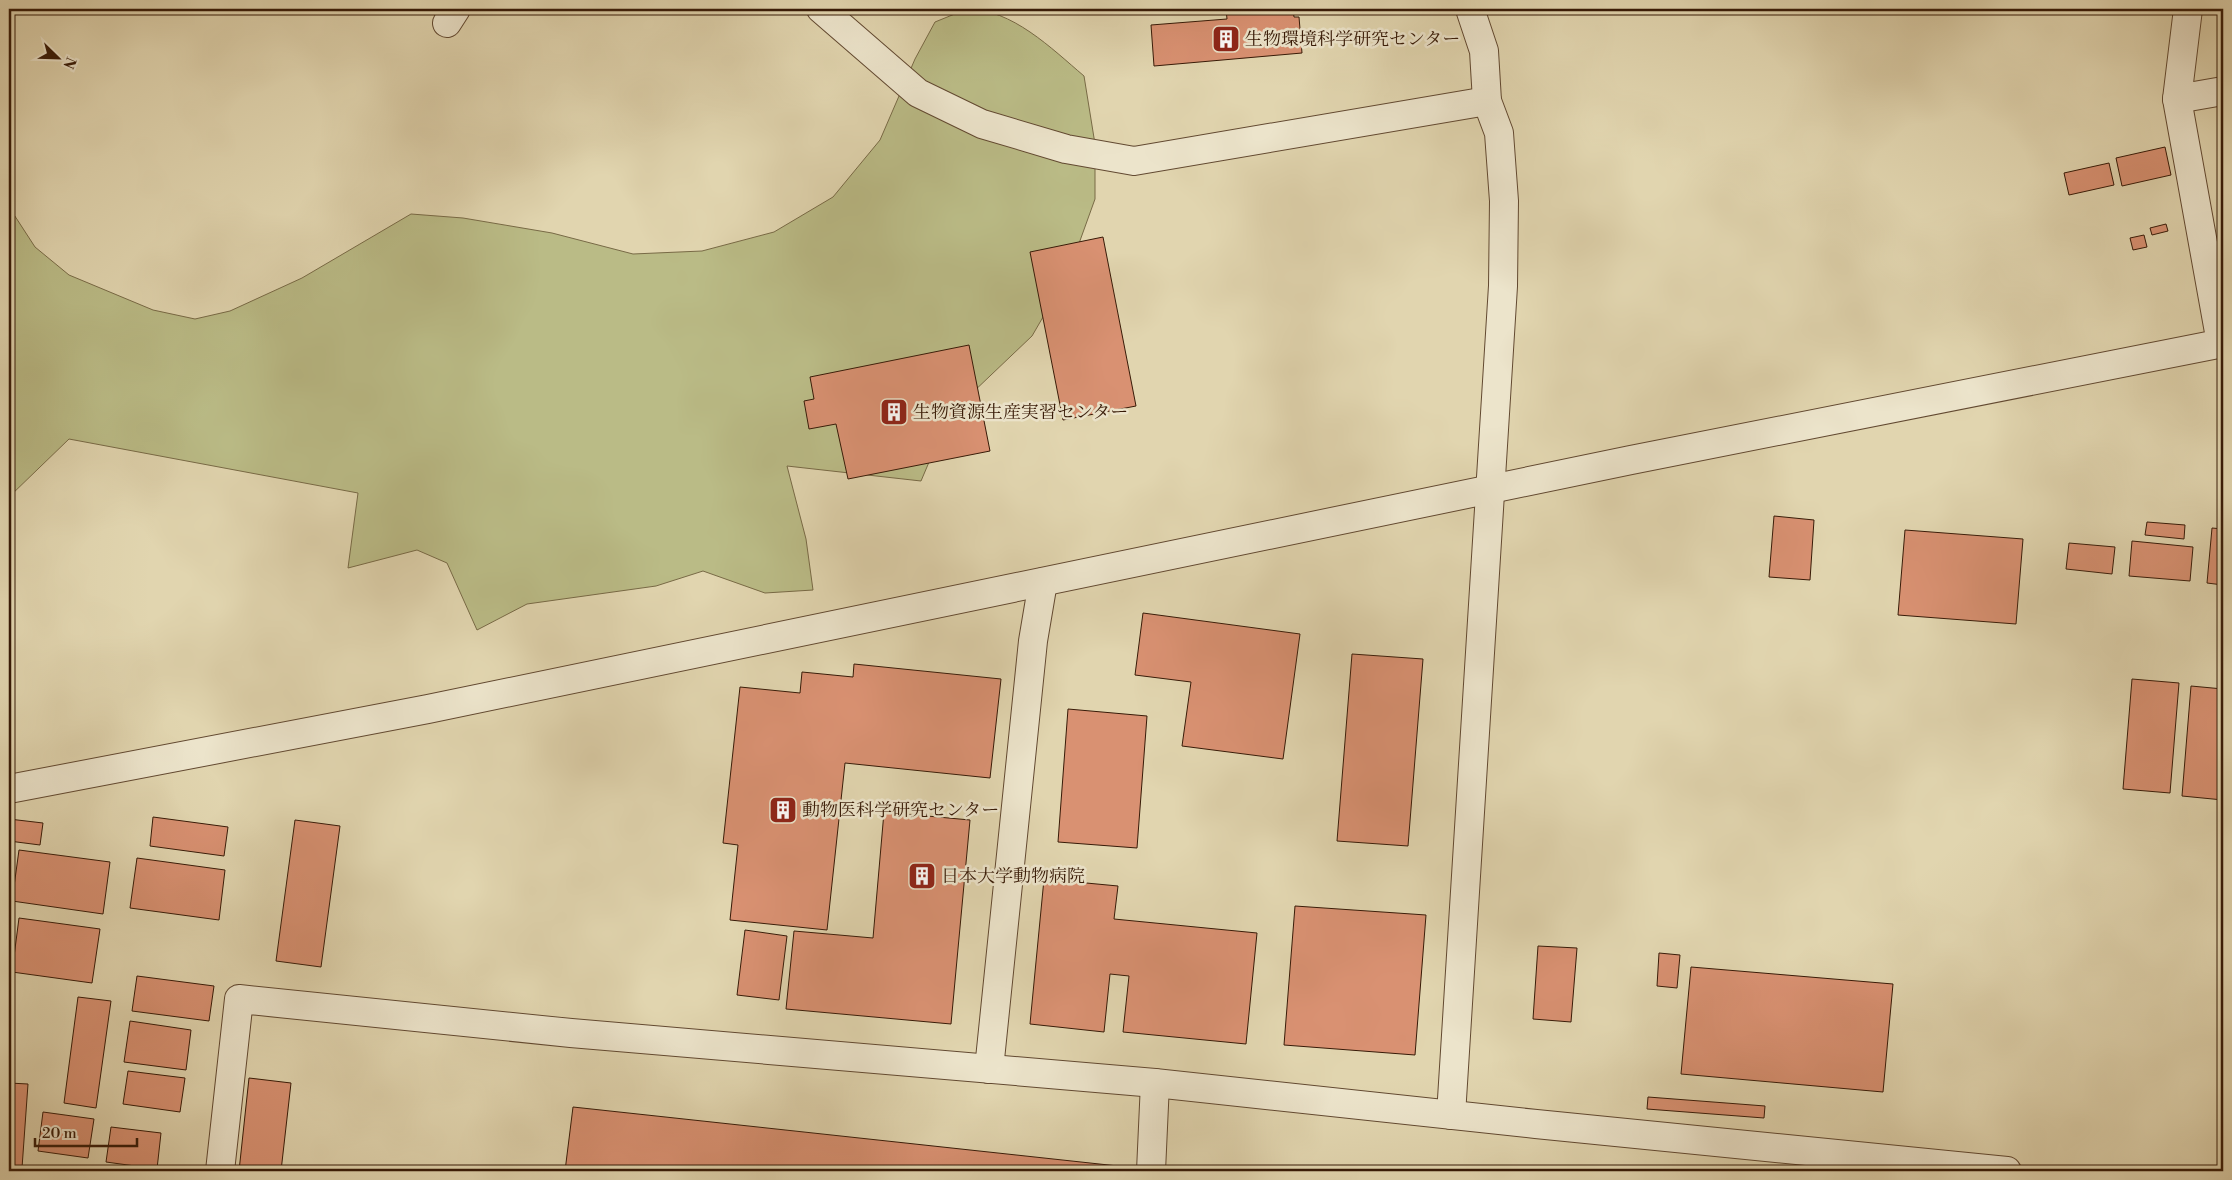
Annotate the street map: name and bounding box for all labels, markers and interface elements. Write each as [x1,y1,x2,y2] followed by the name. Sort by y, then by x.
[1211,24,1241,54] building icon: 生物環境科学研究センター
[1245,28,1460,51] place label: 生物環境科学研究センター
[32,32,82,82] north arrow
[59,54,79,71] text: N
[879,397,909,427] building icon: 生物資源生産実習センター
[913,401,1128,424] place label: 生物資源生産実習センター
[768,795,798,825] building icon: 動物医科学研究センター
[802,799,999,822] place label: 動物医科学研究センター
[907,861,937,891] building icon: 日本大学動物病院
[941,865,1085,888] place label: 日本大学動物病院
[35,1115,138,1147] scale bar
[42,1124,77,1143] text: 20 m

